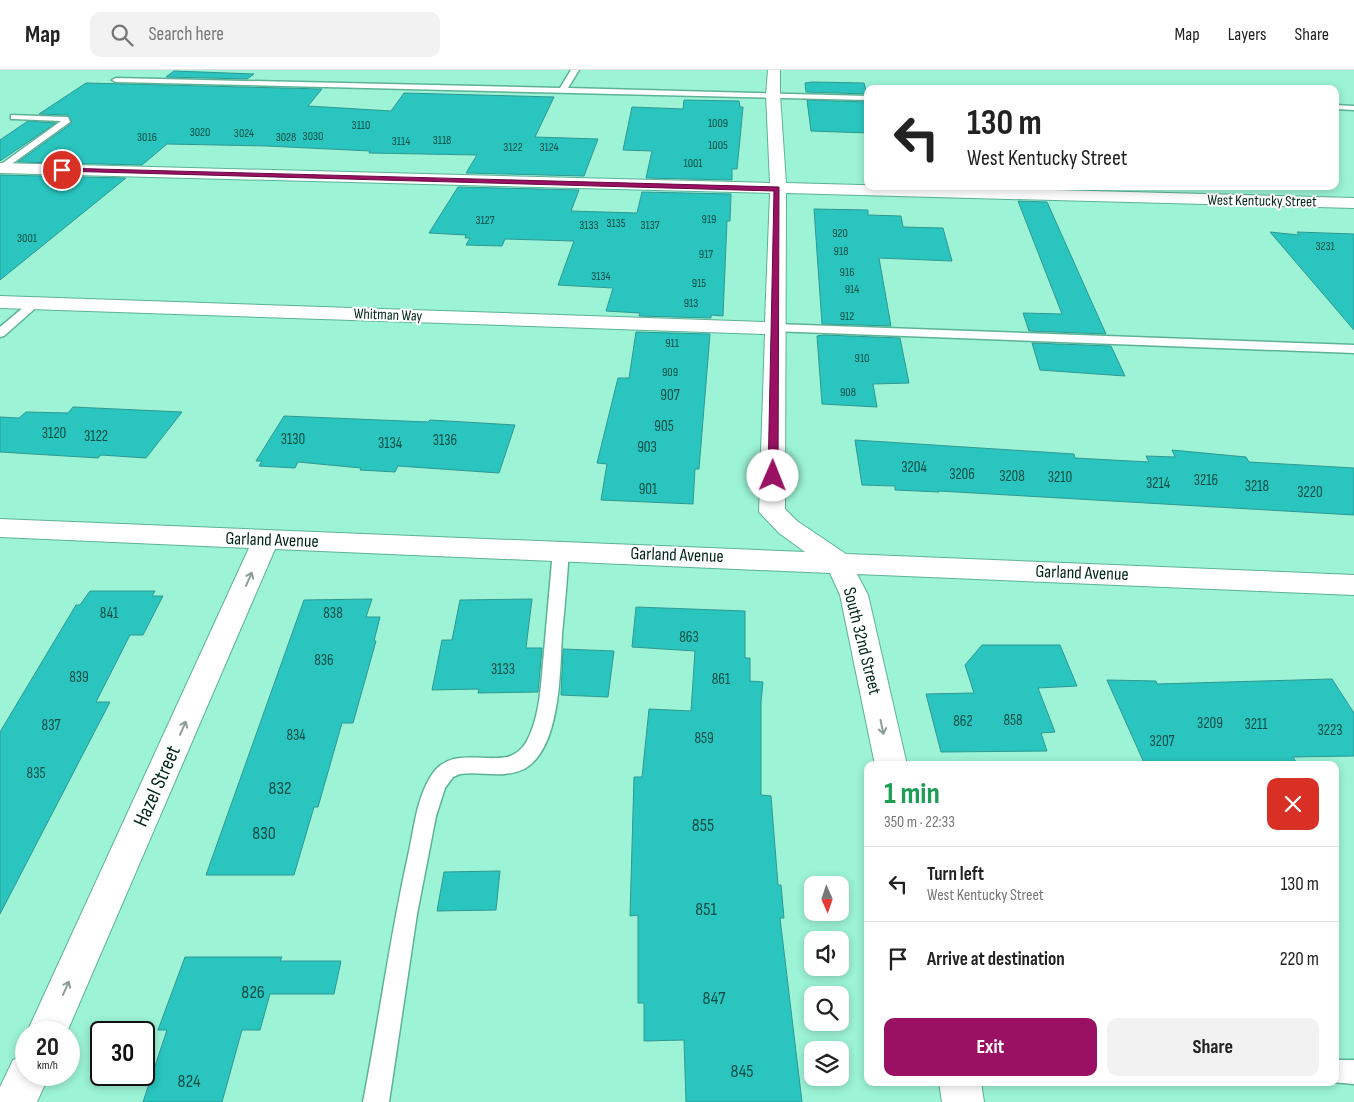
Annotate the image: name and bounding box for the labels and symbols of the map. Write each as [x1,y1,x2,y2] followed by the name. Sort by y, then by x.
[708,116,728,131] house number: 1009
[352,118,370,133] house number: 3110
[190,125,210,140] house number: 3020
[234,126,254,141] house number: 3024
[303,129,323,144] house number: 3030
[137,130,157,145] house number: 3016
[276,130,296,145] house number: 3028
[433,133,451,148] house number: 3118
[392,134,410,149] house number: 3114
[708,138,728,153] house number: 1005
[503,140,523,155] house number: 3122
[539,140,559,155] house number: 3124
[41,149,83,191] pin
[683,156,703,171] house number: 1001
[1207,191,1317,211] street label: West Kentucky Street
[702,212,716,227] house number: 919
[475,213,495,228] house number: 3127
[606,216,626,231] house number: 3135
[579,218,599,233] house number: 3133
[640,218,660,233] house number: 3137
[832,226,848,241] house number: 920
[17,231,38,246] house number: 3001
[1315,239,1335,254] house number: 3231
[834,244,848,259] house number: 918
[699,247,713,262] house number: 917
[840,265,854,280] house number: 916
[591,269,611,284] house number: 3134
[692,276,706,291] house number: 915
[845,282,859,297] house number: 914
[684,296,698,311] house number: 913
[353,304,423,326] street label: Whitman Way
[840,309,854,324] house number: 912
[665,336,680,351] house number: 911
[855,351,869,366] house number: 910
[662,365,678,380] house number: 909
[840,385,856,400] house number: 908
[660,386,680,405] house number: 907
[654,417,674,436] house number: 905
[42,424,66,443] house number: 3120
[84,427,108,446] house number: 3122
[281,430,305,449] house number: 3130
[433,431,457,450] house number: 3136
[378,434,402,453] house number: 3134
[637,438,657,457] house number: 903
[746,449,798,501] position arrow
[901,458,927,477] house number: 3204
[949,465,975,484] house number: 3206
[999,467,1025,486] house number: 3208
[1048,468,1072,487] house number: 3210
[1194,471,1218,490] house number: 3216
[1146,474,1170,493] house number: 3214
[1245,477,1269,496] house number: 3218
[639,480,658,499] house number: 901
[1297,483,1323,502] house number: 3220
[225,528,319,552] street label: Garland Avenue
[630,543,724,567] street label: Garland Avenue
[1035,561,1129,585] street label: Garland Avenue
[246,572,255,587] one-way arrow
[839,585,886,697] street label: South 32nd Street
[100,604,119,623] house number: 841
[323,604,343,623] house number: 838
[679,628,699,647] house number: 863
[314,651,334,670] house number: 836
[491,660,515,679] house number: 3133
[69,668,89,687] house number: 839
[712,670,731,689] house number: 861
[1003,711,1023,730] house number: 858
[953,712,973,731] house number: 862
[1197,714,1223,733] house number: 3209
[1244,715,1268,734] house number: 3211
[42,716,60,735] house number: 837
[878,719,888,735] one-way arrow
[178,721,188,736] one-way arrow
[1318,721,1343,740] house number: 3223
[286,726,306,745] house number: 834
[694,729,714,748] house number: 859
[1149,732,1175,751] house number: 3207
[128,742,186,830] street label: Hazel Street
[27,764,45,783] house number: 835
[269,778,291,799] house number: 832
[692,815,714,836] house number: 855
[252,823,276,844] house number: 830
[804,876,849,921] north arrow
[695,899,717,920] house number: 851
[62,981,72,996] one-way arrow
[241,982,265,1003] house number: 826
[703,988,726,1009] house number: 847
[90,1021,155,1086] speed limit sign: 30
[730,1061,754,1082] house number: 845
[178,1071,201,1092] house number: 824

